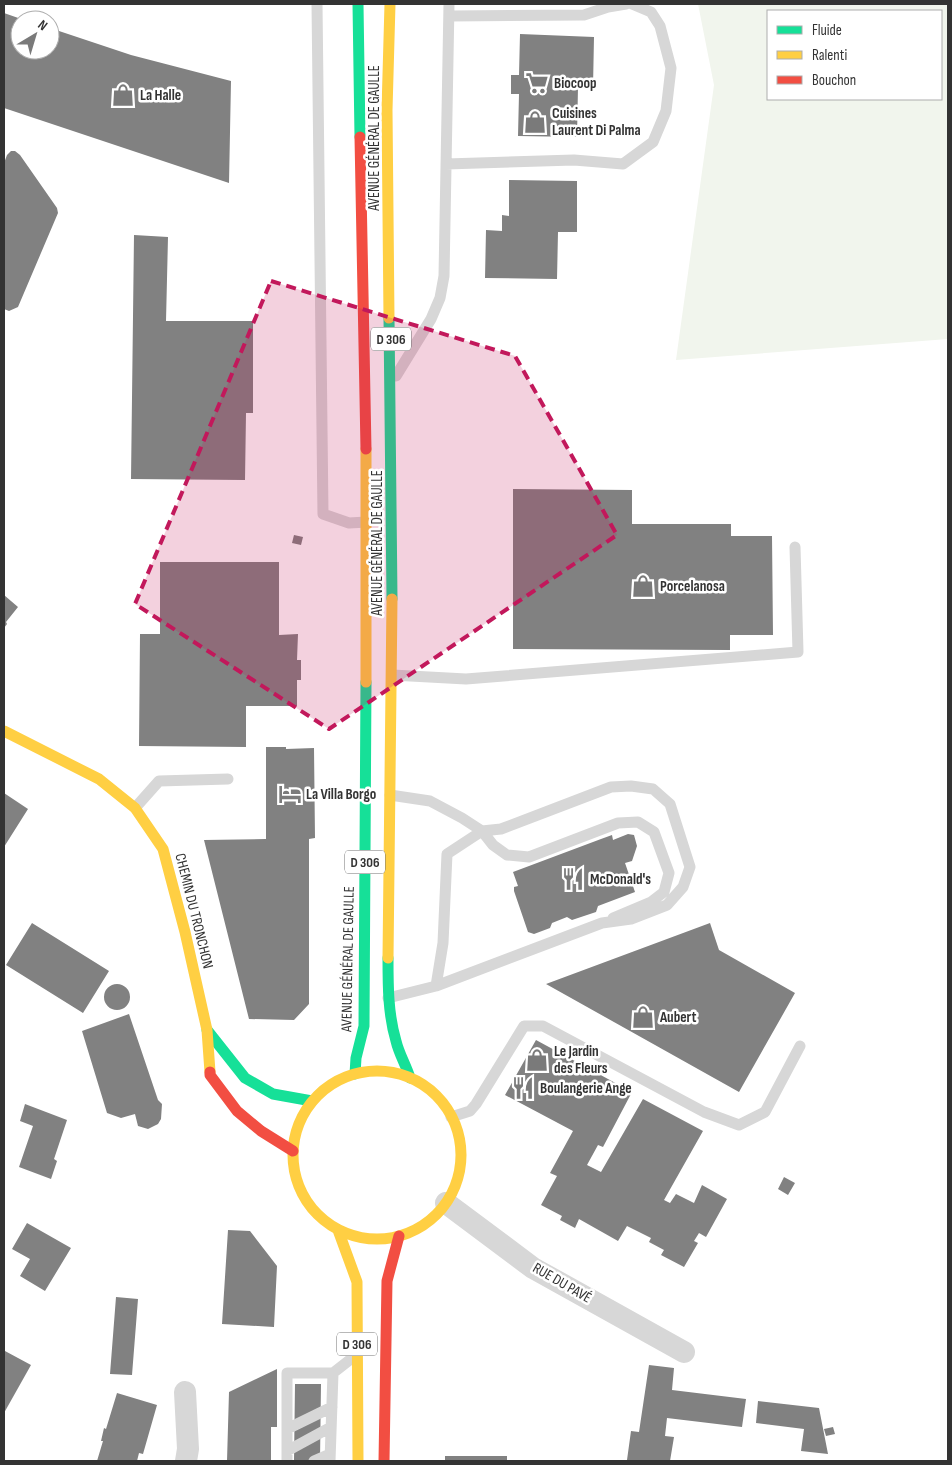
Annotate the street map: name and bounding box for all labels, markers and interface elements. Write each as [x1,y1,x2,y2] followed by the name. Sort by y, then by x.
[10,10,60,60] north arrow
[767,10,942,100] legend
[35,16,51,34] text: N
[812,21,842,40] text: Fluide
[812,46,847,65] text: Ralenti
[365,65,384,212] street label: AVENUE GÉNÉRAL DE GAULLE
[524,70,550,96] supermarket icon: Biocoop
[812,71,856,90] text: Bouchon
[554,74,597,93] place label: Biocoop
[110,82,136,108] shop icon: La Halle
[140,86,181,105] place label: La Halle
[552,104,641,140] place label: Cuisines Laurent Di Palma
[522,109,548,135] shop icon: Cuisines Laurent Di Palma
[371,328,411,350] road number: D 306
[368,470,387,617] street label: AVENUE GÉNÉRAL DE GAULLE
[630,573,656,599] shop icon: Porcelanosa
[660,577,725,596] place label: Porcelanosa
[277,781,303,807] hotel icon: La Villa Borgo
[306,785,376,804] place label: La Villa Borgo
[345,850,385,874] road number: D 306
[170,851,218,971] street label: CHEMIN DU TRONCHON
[560,866,586,892] restaurant icon: McDonald's
[590,870,651,889] place label: McDonald's
[337,886,359,1033] street label: AVENUE GÉNÉRAL DE GAULLE
[630,1004,656,1030] shop icon: Aubert
[659,1008,696,1027] place label: Aubert
[554,1042,608,1078] place label: Le Jardin des Fleurs
[524,1047,550,1073] shop icon: Le Jardin des Fleurs
[510,1075,536,1101] restaurant icon: Boulangerie Ange
[540,1079,632,1098] place label: Boulangerie Ange
[529,1259,595,1307] street label: RUE DU PAVÉ
[337,1332,377,1356] road number: D 306

